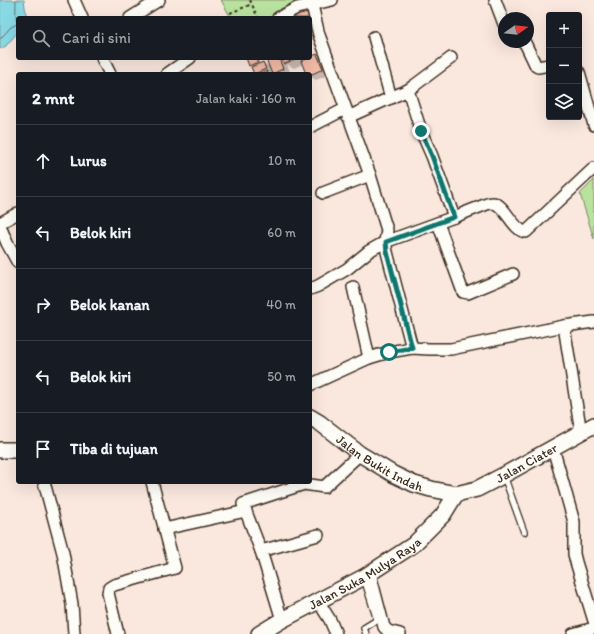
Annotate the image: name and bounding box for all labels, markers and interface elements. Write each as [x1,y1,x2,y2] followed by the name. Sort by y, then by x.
[498,12,534,48] north arrow
[546,12,582,120] map controls
[546,12,582,48] button: +
[16,16,312,60] search box
[30,27,52,49] icon: search
[62,29,131,47] text: Cari di sini
[546,48,582,84] button: −
[546,84,582,120] button: layers
[32,88,75,108] text: 2 mnt
[196,91,296,106] text: Jalan kaki · 160 m
[412,122,430,140] route end
[32,150,54,172] icon: ahead
[70,152,107,170] text: Lurus
[268,153,296,168] text: 10 m
[32,222,54,244] icon: left
[70,224,131,242] text: Belok kiri
[267,225,296,240] text: 60 m
[32,294,54,316] icon: right
[70,296,150,314] text: Belok kanan
[266,297,296,312] text: 40 m
[380,343,398,361] route start
[32,366,54,388] icon: left
[70,368,131,386] text: Belok kiri
[267,369,296,384] text: 50 m
[334,431,425,494] street label: Jalan Bukit Indah
[32,438,54,460] icon: arrive
[493,439,560,485] street label: Jalan Ciater
[70,440,158,458] text: Tiba di tujuan
[306,534,424,612] street label: Jalan Suka Mulya Raya

